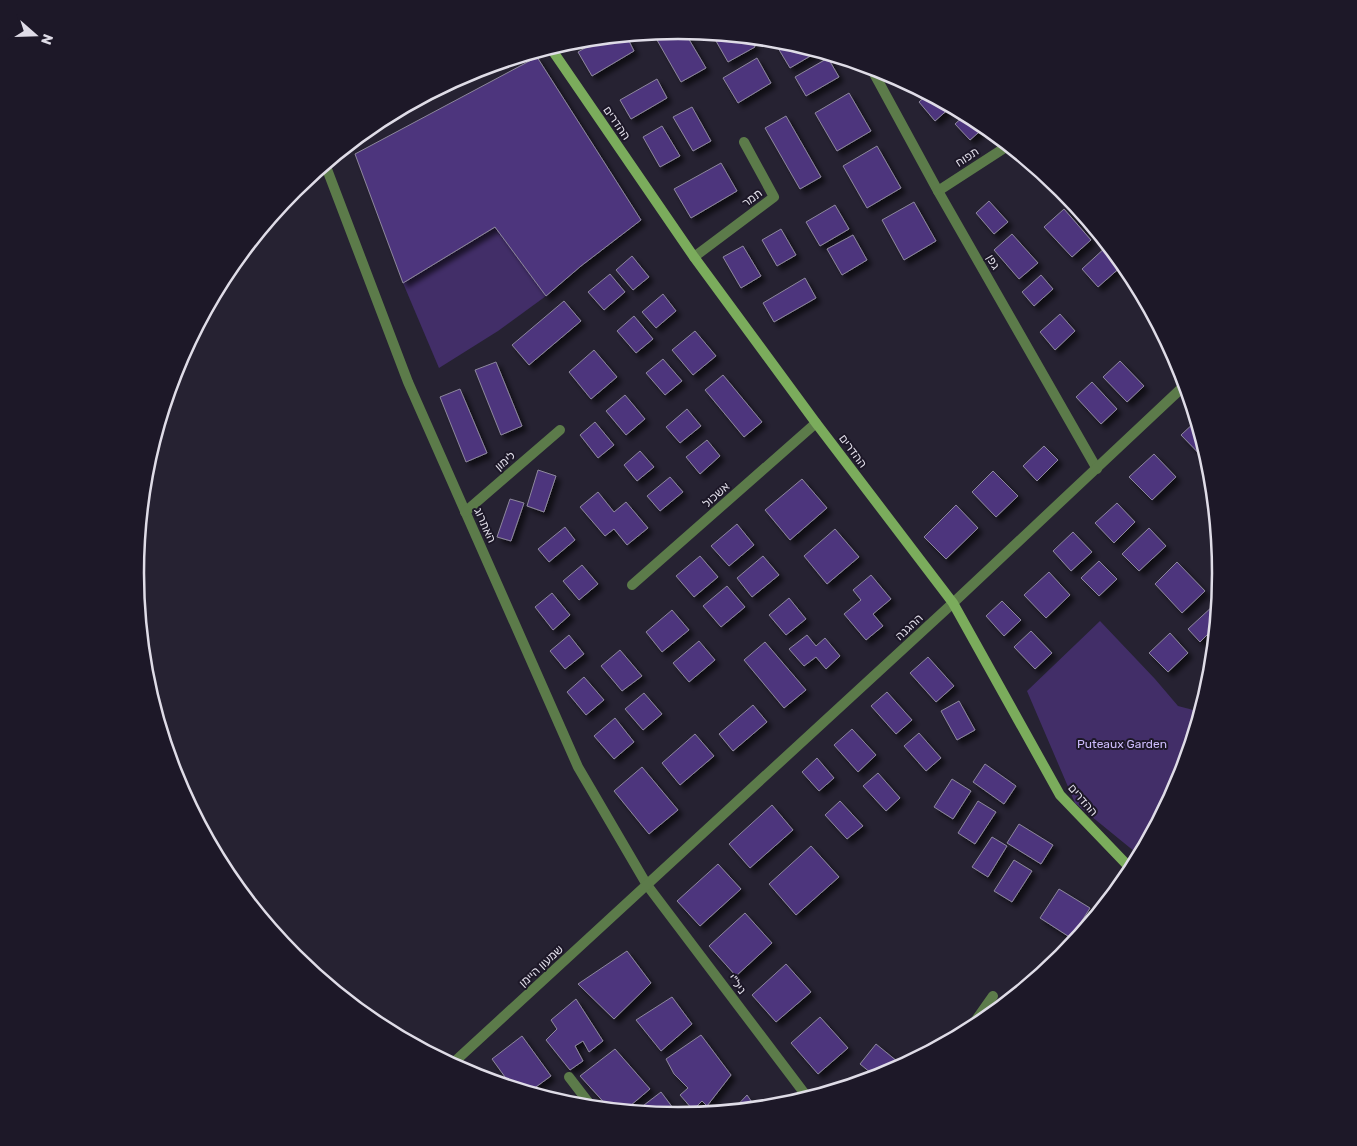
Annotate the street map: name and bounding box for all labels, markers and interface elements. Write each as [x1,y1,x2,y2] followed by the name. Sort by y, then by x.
[10,10,60,60] north arrow
[37,32,56,47] text: N
[600,103,634,143] street label: ההדרים
[953,144,981,170] street label: תפוח
[739,186,765,210] street label: תמר
[983,252,1003,272] street label: גפן
[836,432,870,470] street label: ההדרים
[492,448,518,474] street label: לימון
[700,479,732,511] street label: אשכול
[471,505,499,545] street label: האתרוג
[892,611,926,643] street label: ההגנה
[1077,737,1167,751] park label: Puteaux Garden
[1065,781,1101,819] street label: ההדרים
[516,942,566,990] street label: שמעון היימן
[725,971,749,997] street label: ניל"י

